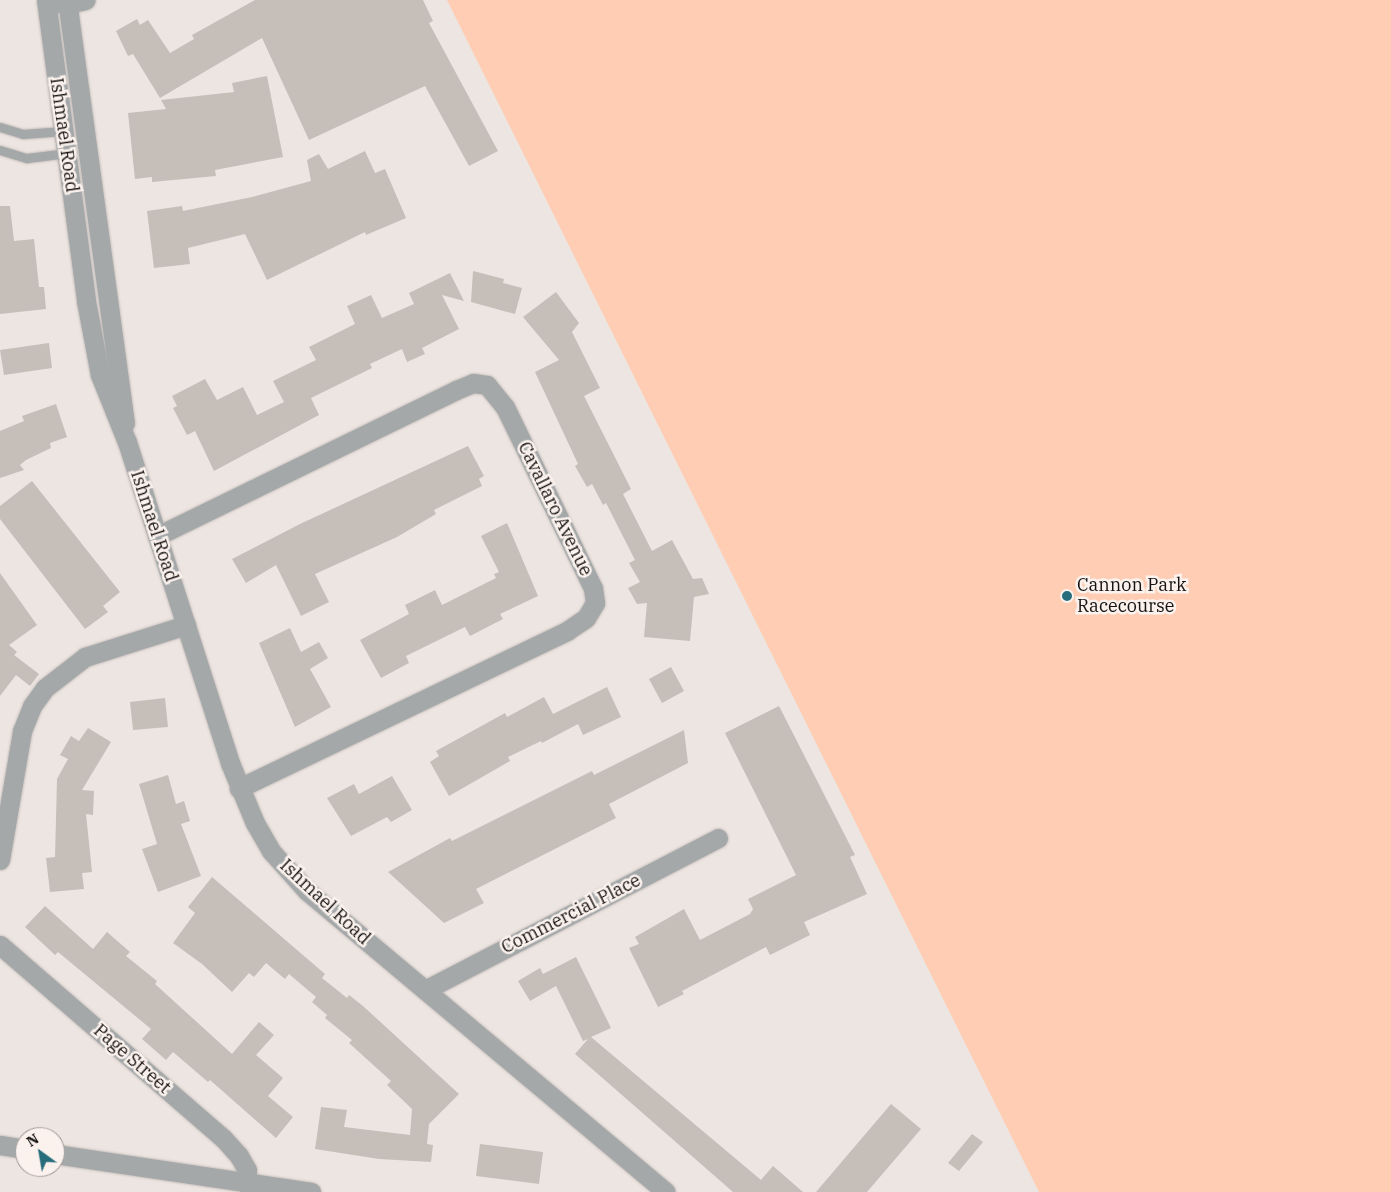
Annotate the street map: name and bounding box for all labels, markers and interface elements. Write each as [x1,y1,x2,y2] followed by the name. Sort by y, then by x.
[45,76,83,194] street label: Ishmael Road
[513,438,597,580] street label: Cavallaro Avenue
[126,468,182,584] street label: Ishmael Road
[1077,575,1186,618] place label: Cannon Park Racecourse
[1061,590,1073,602] marker: Cannon Park Racecourse
[275,855,375,949] street label: Ishmael Road
[498,870,644,958] street label: Commercial Place
[89,1020,175,1098] street label: Page Street
[15,1127,65,1177] north arrow
[23,1130,42,1151] text: N

